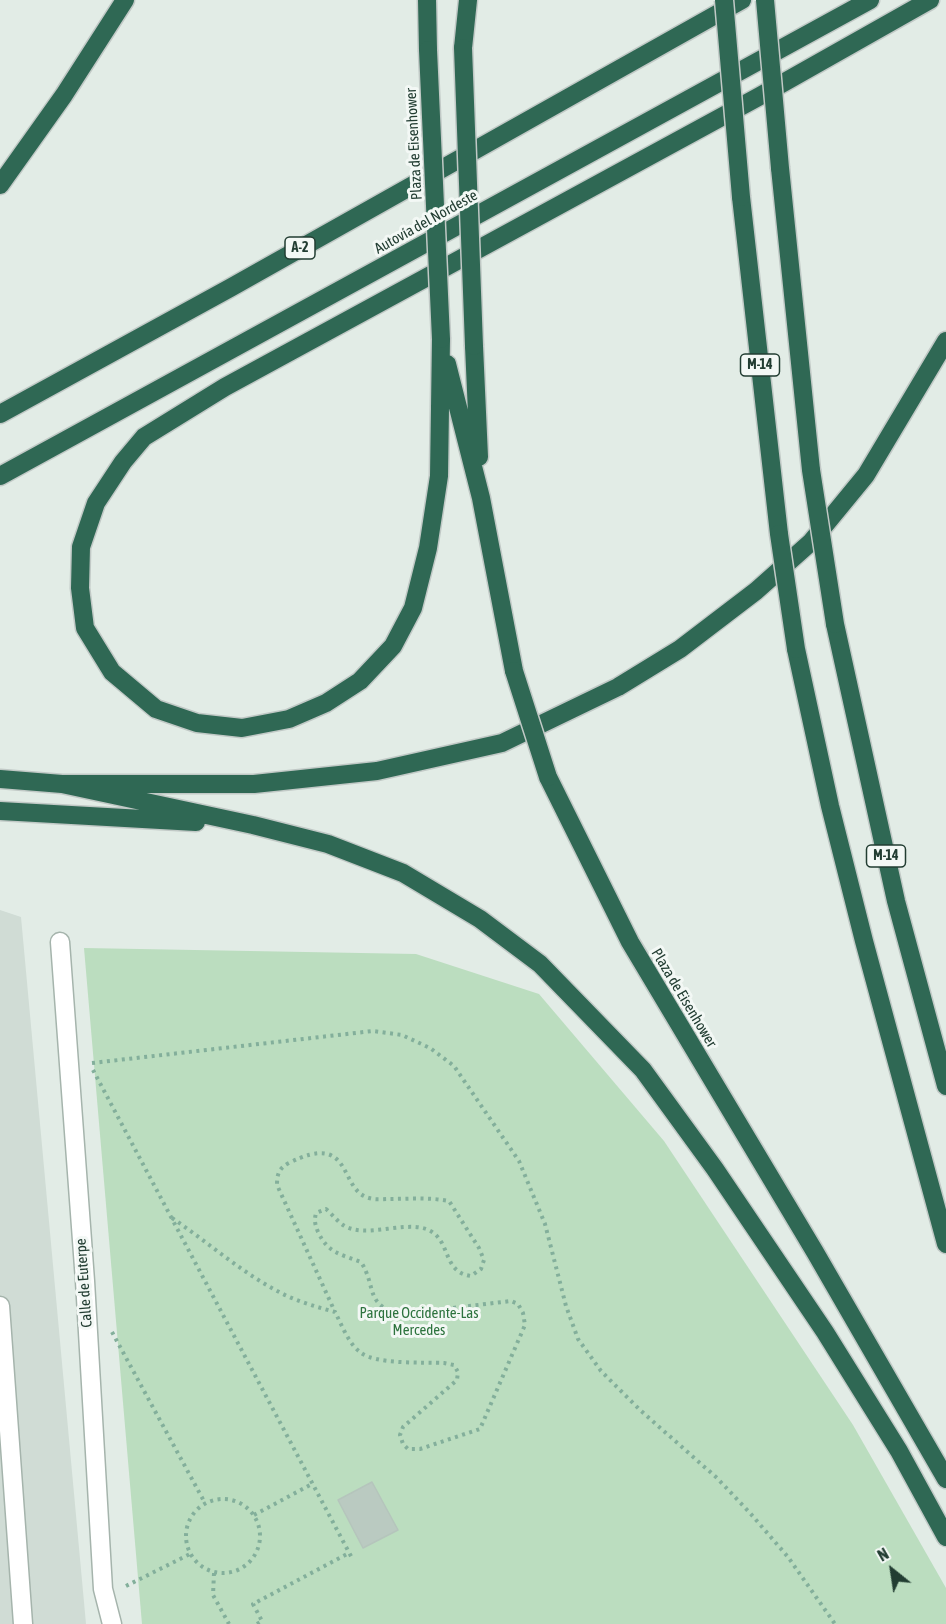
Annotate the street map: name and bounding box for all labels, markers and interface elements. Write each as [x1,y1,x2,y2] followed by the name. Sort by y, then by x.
[402,88,426,200] street label: Plaza de Eisenhower
[371,186,481,258] street label: Autovía del Nordeste
[285,237,315,259] road number: A-2
[740,354,780,376] road number: M-14
[866,845,906,867] road number: M-14
[647,945,721,1051] street label: Plaza de Eisenhower
[72,1238,96,1328] street label: Calle de Euterpe
[360,1304,478,1339] park label: Parque Occidente-Las Mercedes
[862,1540,922,1600] north arrow
[874,1544,892,1565] text: N

